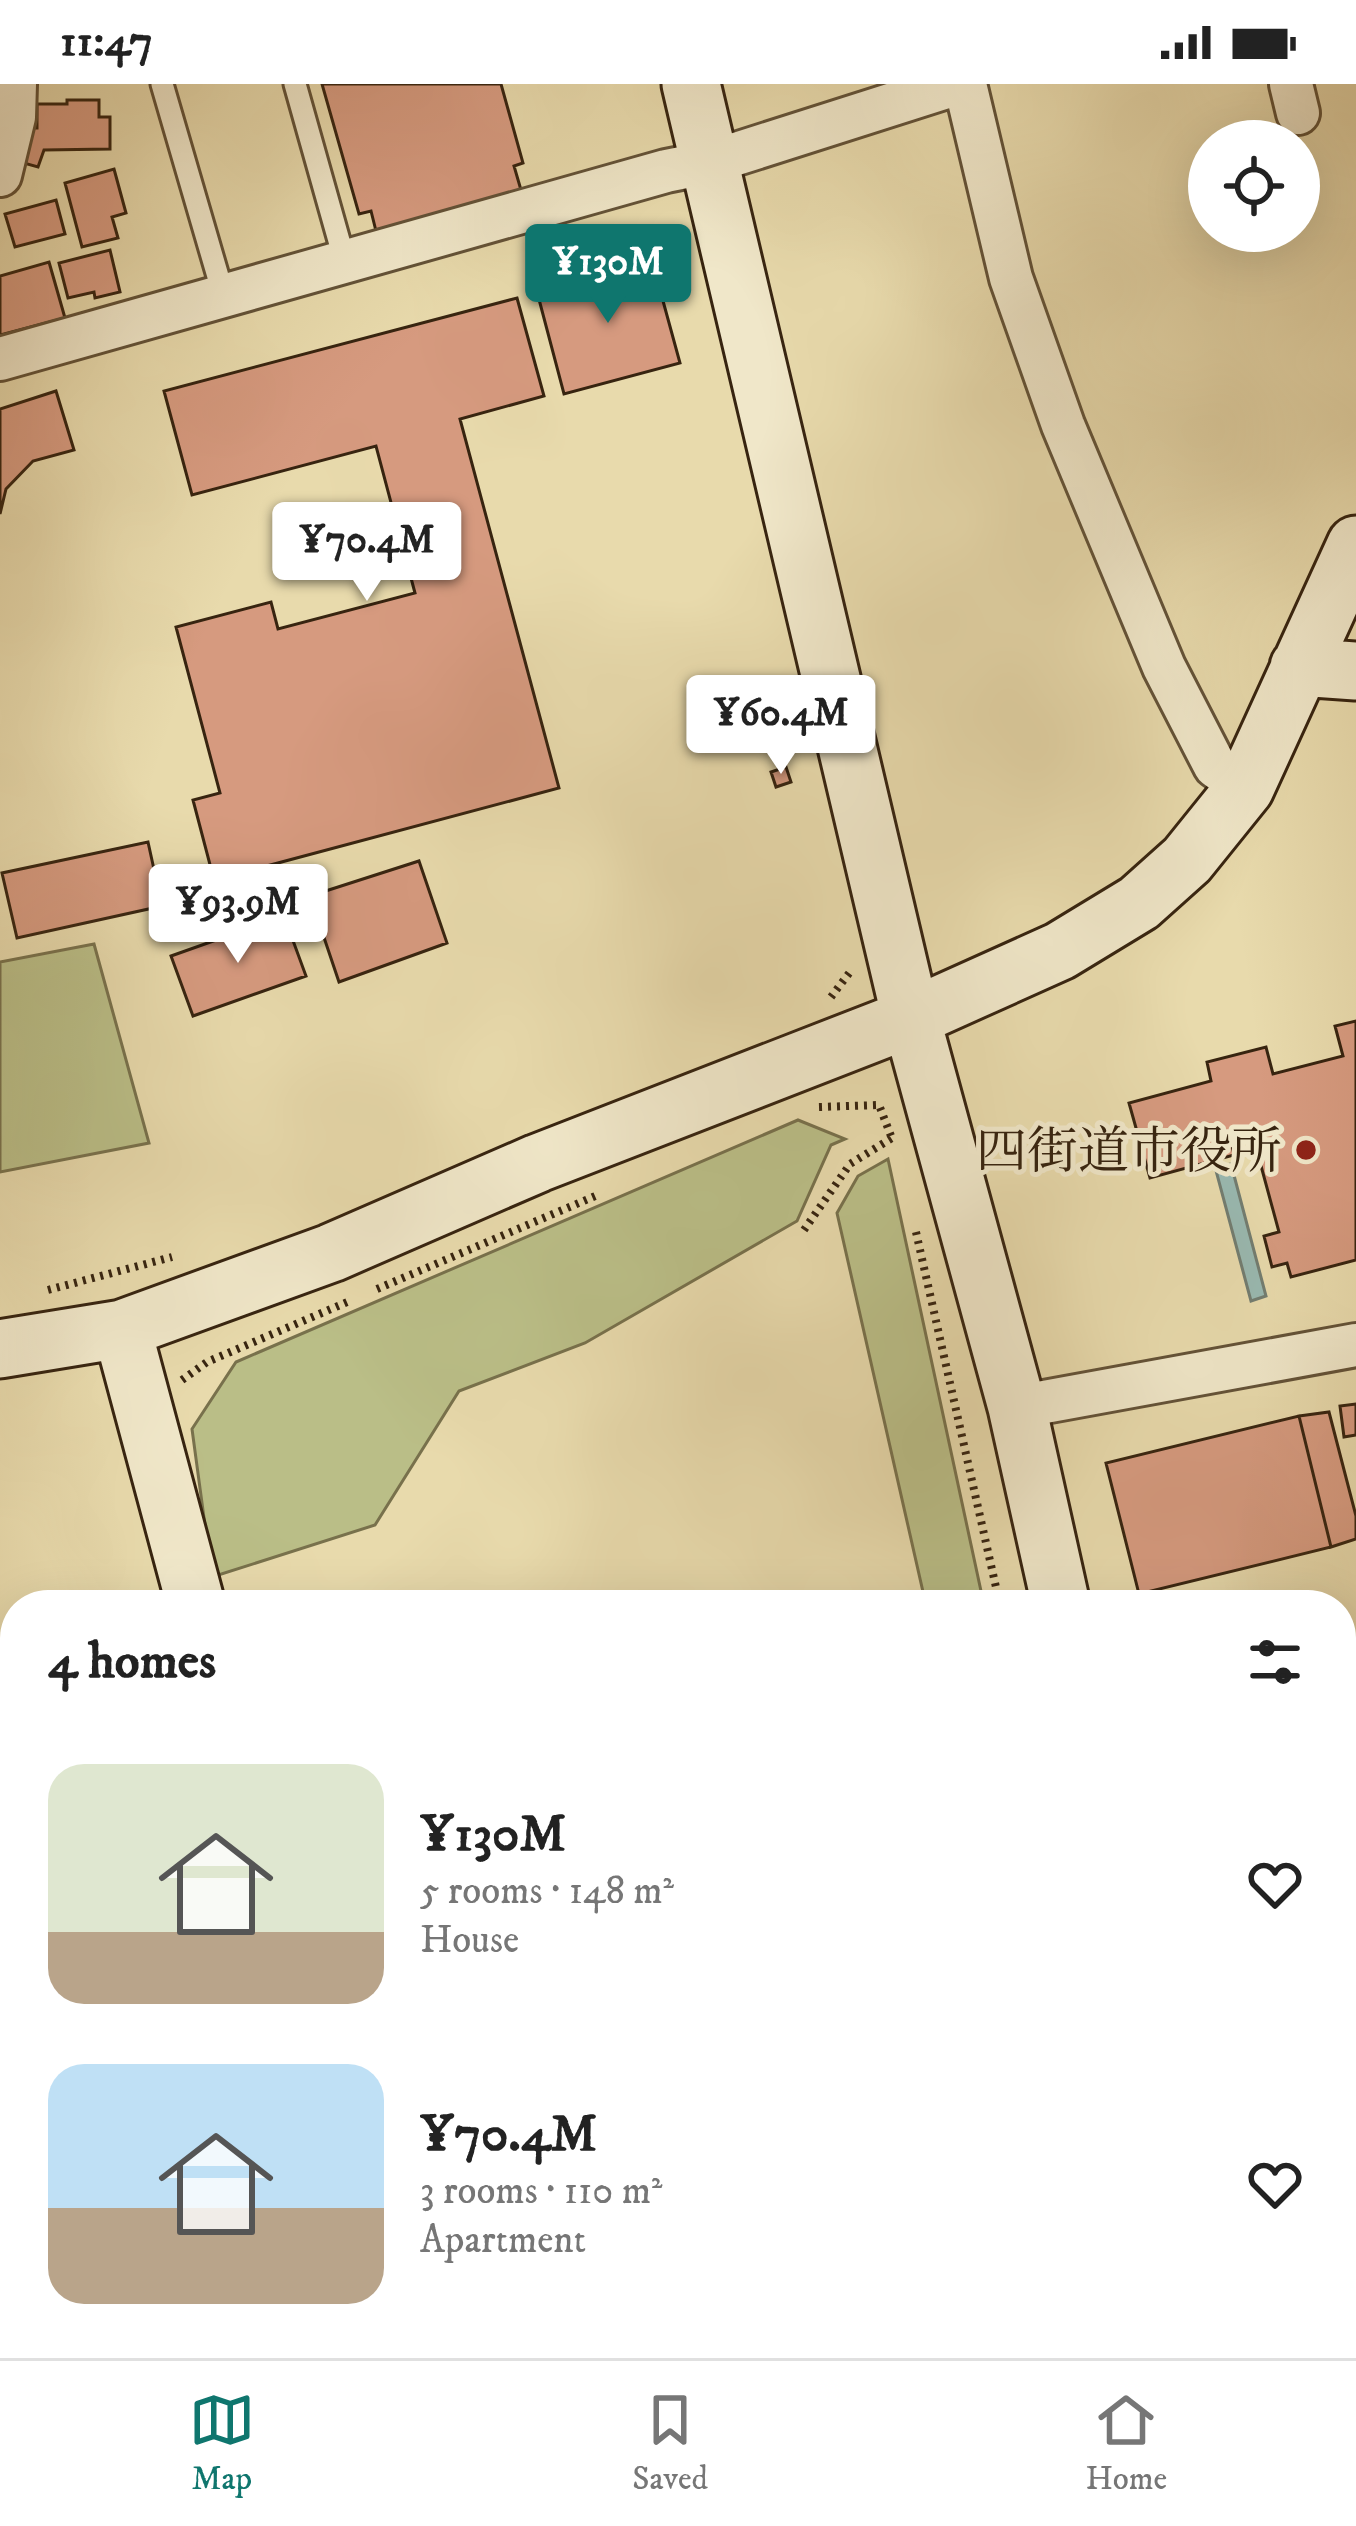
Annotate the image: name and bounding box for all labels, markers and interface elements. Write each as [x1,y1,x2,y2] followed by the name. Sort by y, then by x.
[60,14,153,70] text: 11:47
[1188,120,1320,252] map controls
[1188,120,1320,252] button: locate
[524,224,692,326] pin: ¥130M
[552,238,664,287] text: ¥130M
[269,502,465,604] pin: ¥70.4M
[299,516,435,565] text: ¥70.4M
[683,675,879,777] pin: ¥60.4M
[713,689,849,738] text: ¥60.4M
[140,864,336,966] pin: ¥93.9M
[176,878,300,927] text: ¥93.9M
[976,1121,1282,1185] place label: 四街道市役所
[1293,1137,1319,1163] marker: 四街道市役所
[1242,1629,1308,1695] icon: filters
[48,1630,216,1694] text: 4 homes
[420,1803,566,1867] text: ¥130M
[144,1812,288,1956] icon: home
[1242,1851,1308,1917] icon: heart
[420,1867,674,1916] text: 5 rooms · 148 m²
[420,1916,519,1965] text: House
[420,2103,597,2167] text: ¥70.4M
[144,2112,288,2256] icon: home
[1242,2151,1308,2217] icon: heart
[420,2167,662,2216] text: 3 rooms · 110 m²
[420,2216,586,2265] text: Apartment
[189,2387,255,2500] tab: Map
[632,2387,708,2500] tab: Saved
[1086,2387,1167,2500] tab: Home

